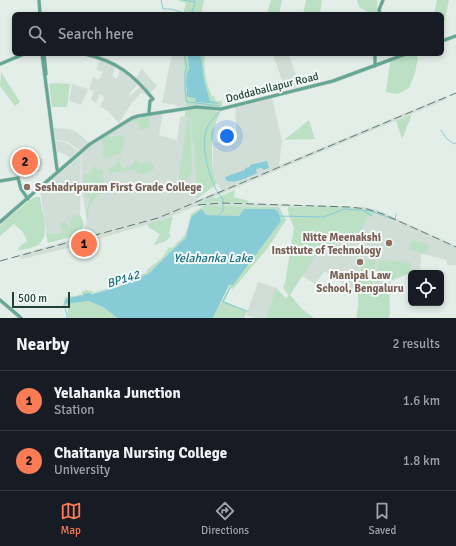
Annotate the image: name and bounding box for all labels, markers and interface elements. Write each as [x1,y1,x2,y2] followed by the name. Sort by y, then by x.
[12,12,444,56] search box
[26,23,48,45] icon: search
[58,25,134,43] text: Search here
[224,70,320,105] street label: Doddaballapur Road
[217,126,237,146] your location
[12,147,38,177] pin: 2
[35,181,202,194] place label: Seshadripuram First Grade College
[22,182,32,192] marker: Seshadripuram First Grade College
[71,229,97,259] pin: 1
[272,231,382,257] place label: Nitte Meenakshi Institute of Technology
[384,238,394,248] marker: Nitte Meenakshi Institute of Technology
[174,251,253,266] water label: Yelahanka Lake
[355,257,365,267] marker: Manipal Law School, Bengaluru
[105,267,143,292] water label: BP142
[316,269,404,295] place label: Manipal Law School, Bengaluru
[408,270,444,306] map controls
[408,270,444,306] button: locate
[12,290,70,309] scale bar
[18,292,47,305] text: 500 m
[16,334,69,355] text: Nearby
[392,336,440,352] text: 2 results
[54,384,181,402] text: Yelahanka Junction
[25,393,33,409] text: 1
[403,393,440,409] text: 1.6 km
[54,402,94,418] text: Station
[54,444,227,462] text: Chaitanya Nursing College
[25,453,33,469] text: 2
[403,453,440,469] text: 1.8 km
[54,462,110,478] text: University
[60,500,82,537] tab: Map
[201,500,249,537] tab: Directions
[369,500,396,537] tab: Saved

